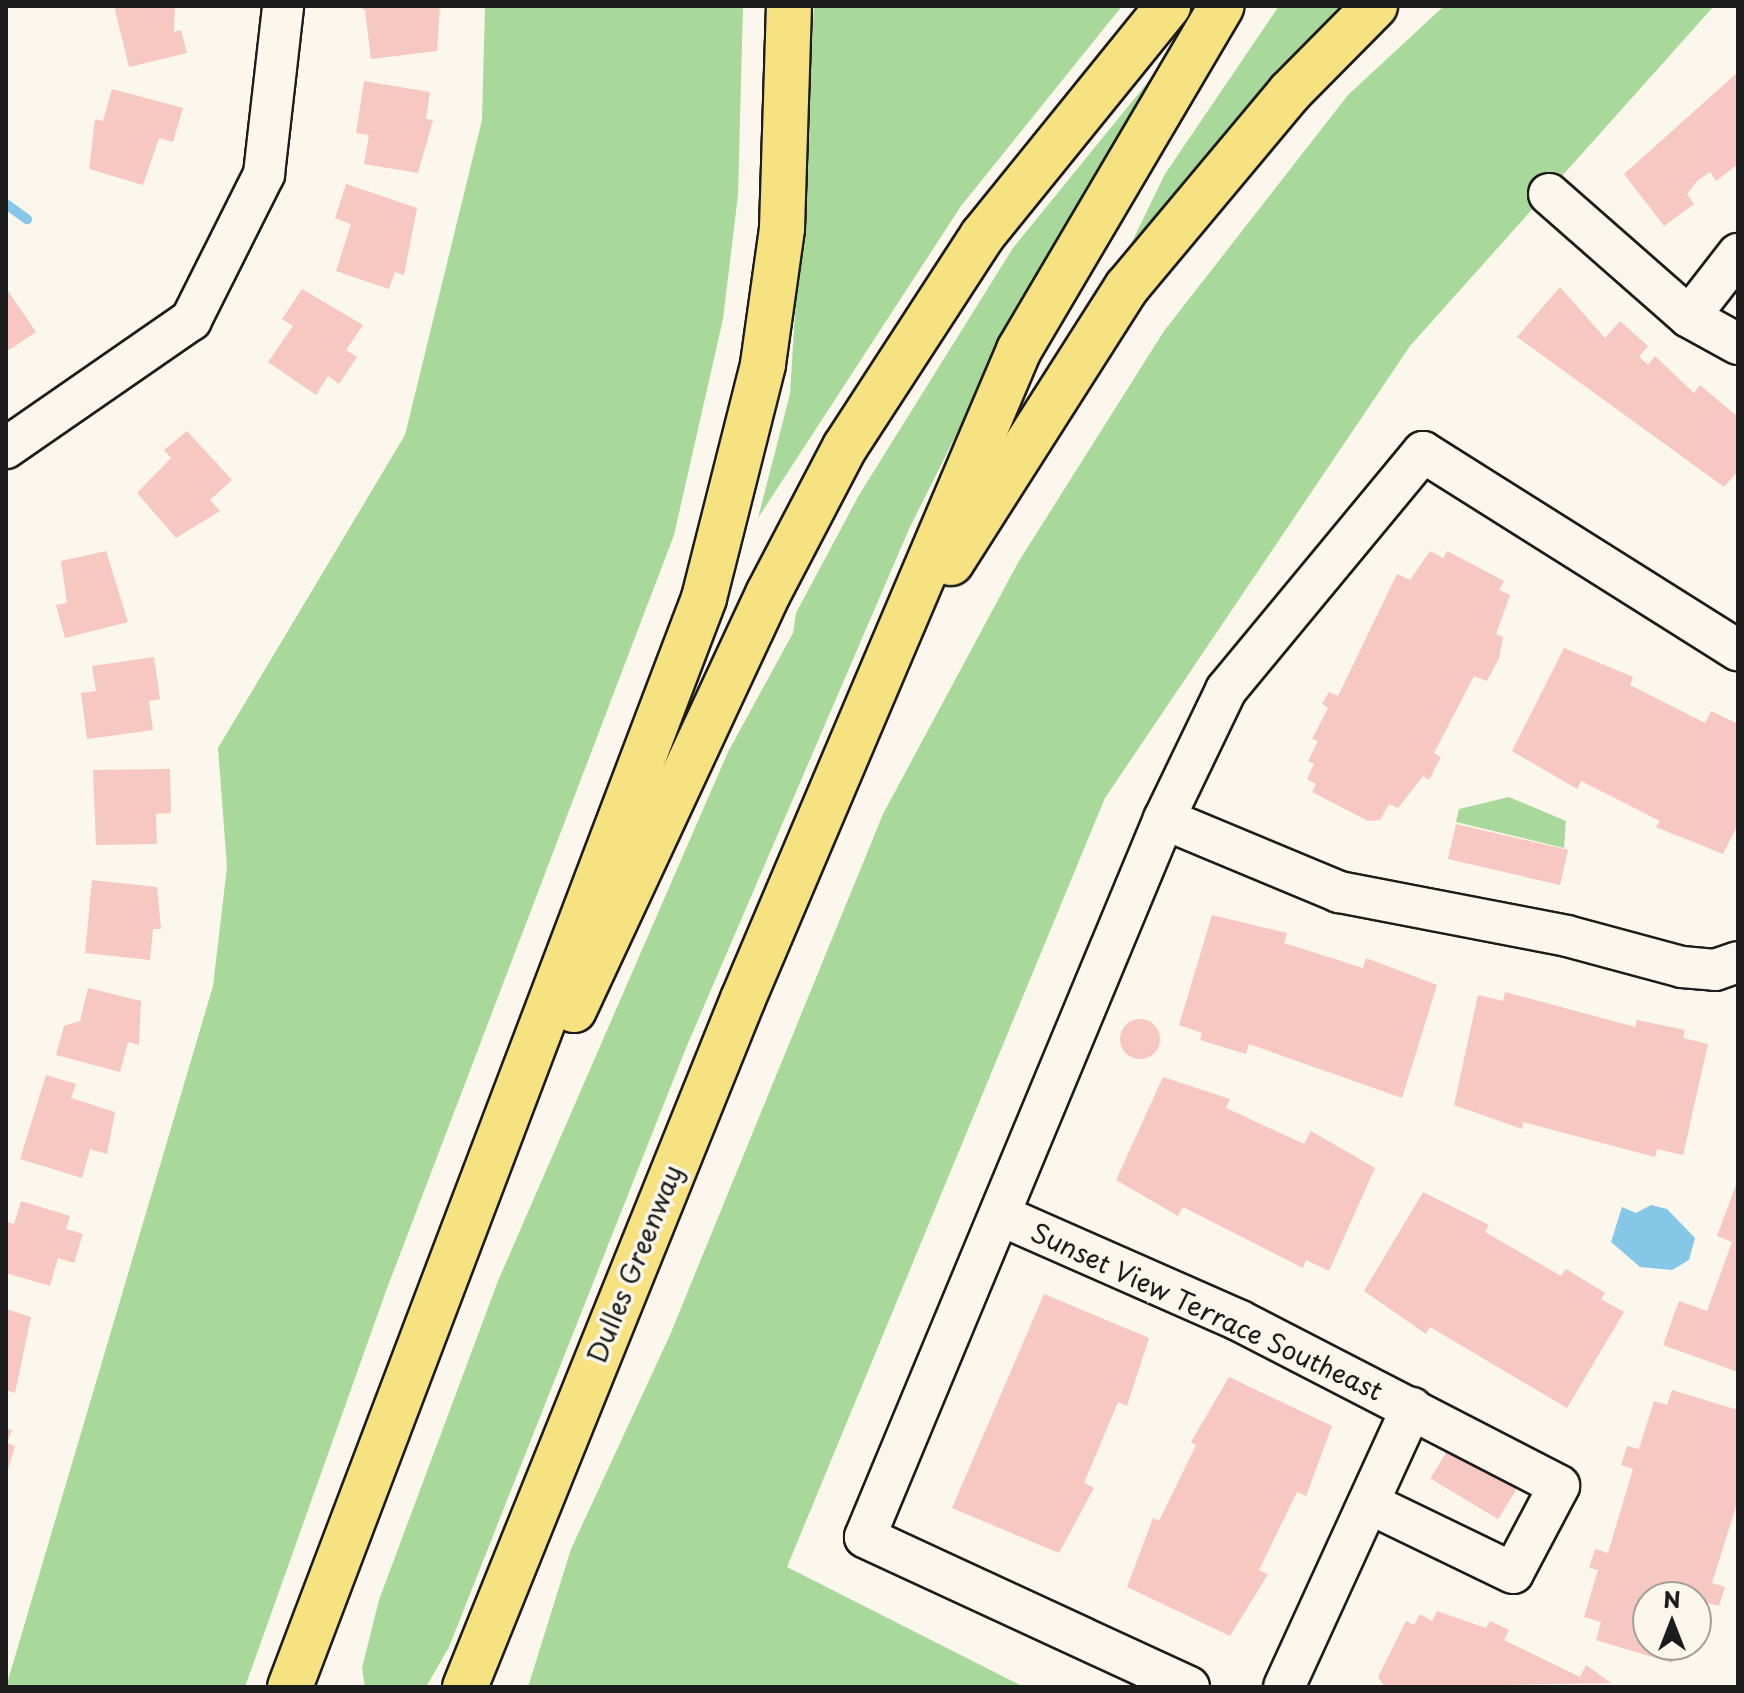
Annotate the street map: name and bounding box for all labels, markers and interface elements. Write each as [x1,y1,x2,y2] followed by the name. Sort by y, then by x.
[579,1158,689,1370] street label: Dulles Greenway
[1026,1215,1388,1407] street label: Sunset View Terrace Southeast
[1632,1581,1712,1661] north arrow
[1663,1582,1681,1615] text: N

